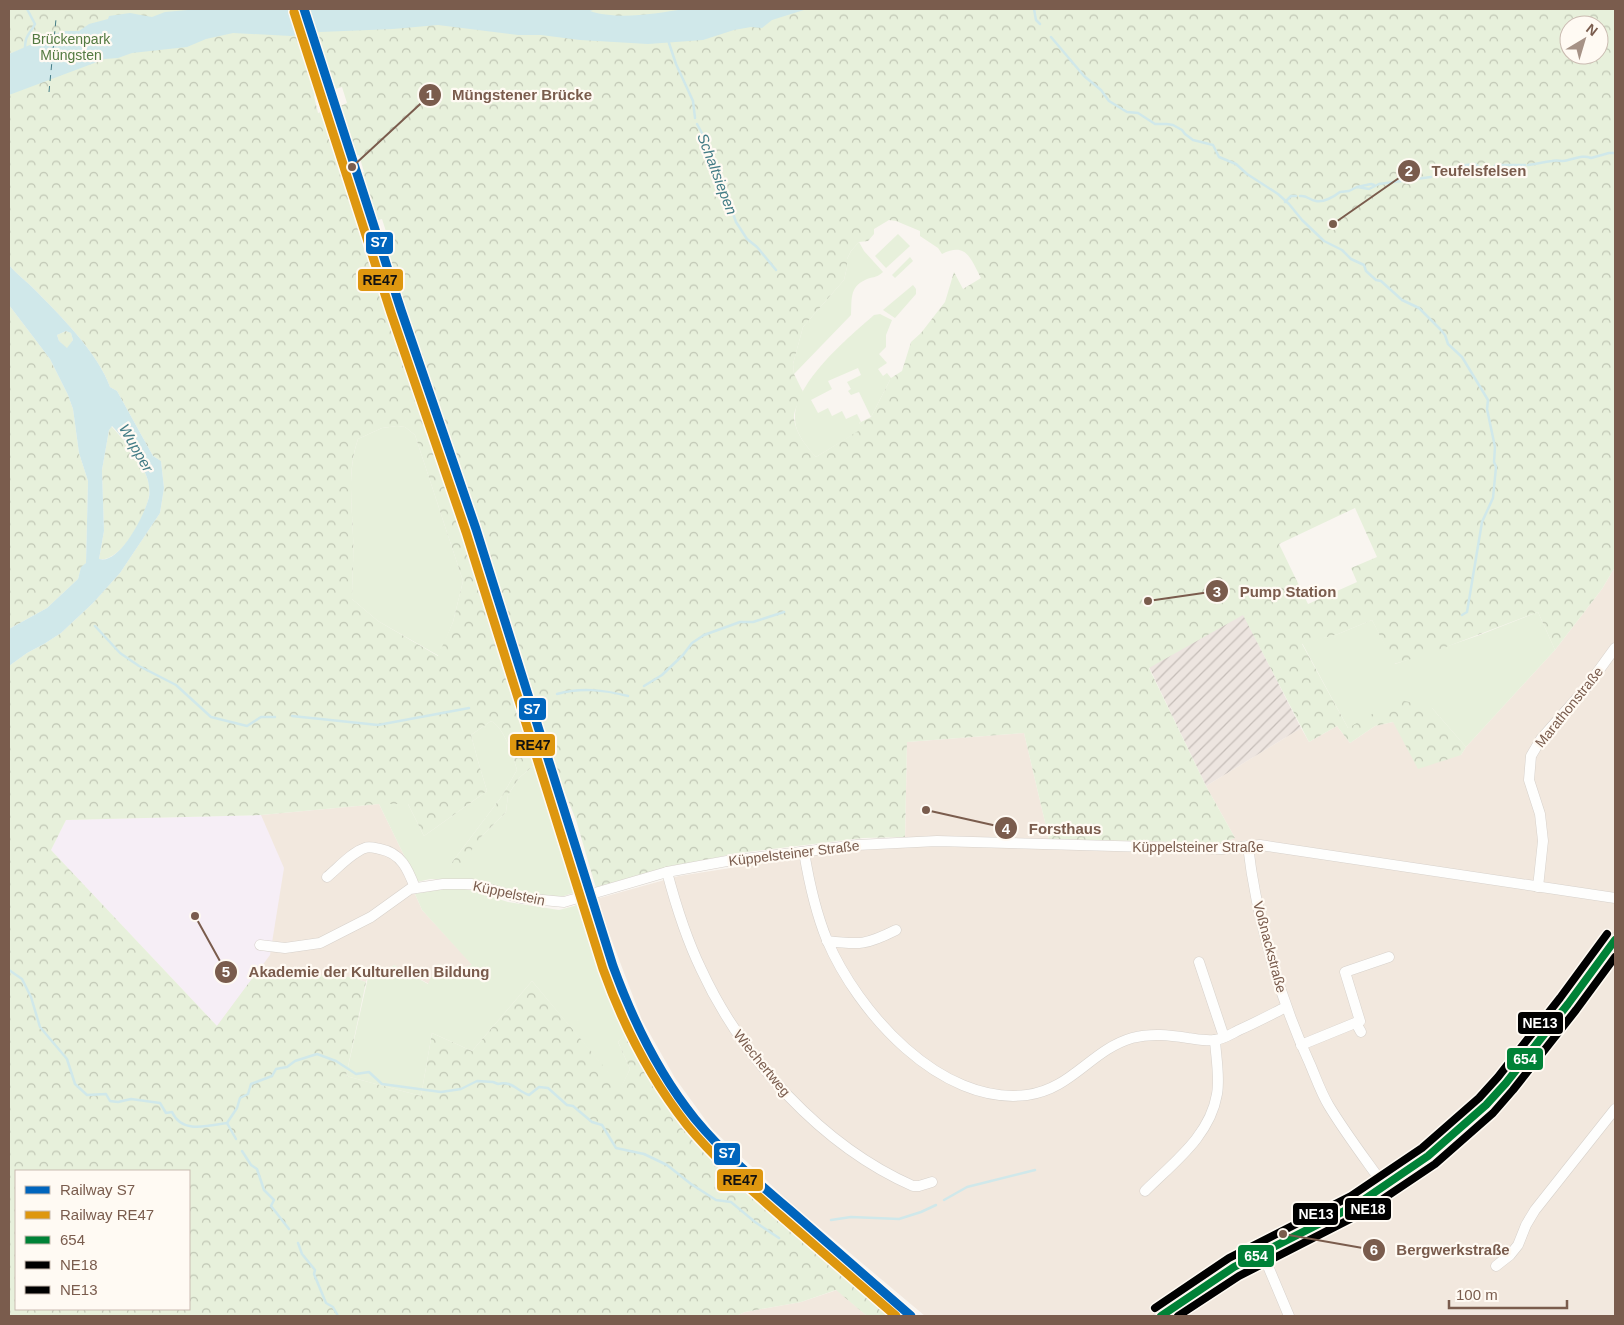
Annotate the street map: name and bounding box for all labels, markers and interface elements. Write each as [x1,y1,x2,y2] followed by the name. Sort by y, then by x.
[1559,15,1609,65] north arrow
[1583,20,1601,39] text: N
[32,31,111,63] park label: Brückenpark Müngsten
[417,80,602,110] callout: Müngstener Brücke
[426,86,434,103] text: 1
[452,86,592,103] text: Müngstener Brücke
[694,131,741,217] water label: Schaltsiepen
[1396,156,1536,186] callout: Teufelsfelsen
[1405,162,1413,179] text: 2
[1432,162,1526,179] text: Teufelsfelsen
[365,231,394,255] line badge: S7
[370,234,388,250] text: S7
[357,268,404,292] line badge: RE47
[362,272,398,288] text: RE47
[116,421,157,476] water label: Wupper
[1205,576,1346,606] callout: Pump Station
[1213,583,1221,600] text: 3
[1240,583,1336,600] text: Pump Station
[1532,663,1606,750] street label: Marathonstraße
[518,697,547,721] line badge: S7
[523,701,541,717] text: S7
[509,733,556,757] line badge: RE47
[515,737,551,753] text: RE47
[994,813,1111,843] callout: Forsthaus
[1002,820,1011,837] text: 4
[1029,820,1101,837] text: Forsthaus
[728,837,860,869] street label: Küppelsteiner Straße
[1132,839,1264,855] street label: Küppelsteiner Straße
[472,878,546,908] street label: Küppelstein
[1250,899,1290,995] street label: Voßnackstraße
[214,957,500,987] callout: Akademie der Kulturellen Bildung
[222,963,230,980] text: 5
[249,963,489,980] text: Akademie der Kulturellen Bildung
[1517,1011,1564,1035] line badge: NE13
[1522,1015,1558,1031] text: NE13
[730,1027,794,1099] street label: Wiechertweg
[1506,1047,1544,1071] line badge: 654
[1513,1051,1537,1067] text: 654
[713,1142,741,1166] line badge: S7
[718,1145,736,1161] text: S7
[716,1168,764,1192] line badge: RE47
[15,1170,190,1310] legend
[722,1172,758,1188] text: RE47
[60,1181,135,1198] text: Railway S7
[1344,1197,1392,1221] line badge: NE18
[1350,1201,1386,1217] text: NE18
[1292,1202,1339,1226] line badge: NE13
[60,1206,154,1223] text: Railway RE47
[1298,1206,1334,1222] text: NE13
[60,1231,85,1248] text: 654
[1362,1235,1520,1265] callout: Bergwerkstraße
[1370,1241,1378,1258] text: 6
[1396,1241,1510,1258] text: Bergwerkstraße
[1237,1244,1275,1268] line badge: 654
[1244,1248,1268,1264] text: 654
[60,1256,98,1273] text: NE18
[1449,1278,1566,1310] scale bar
[60,1281,98,1298] text: NE13
[1456,1286,1498,1303] text: 100 m

